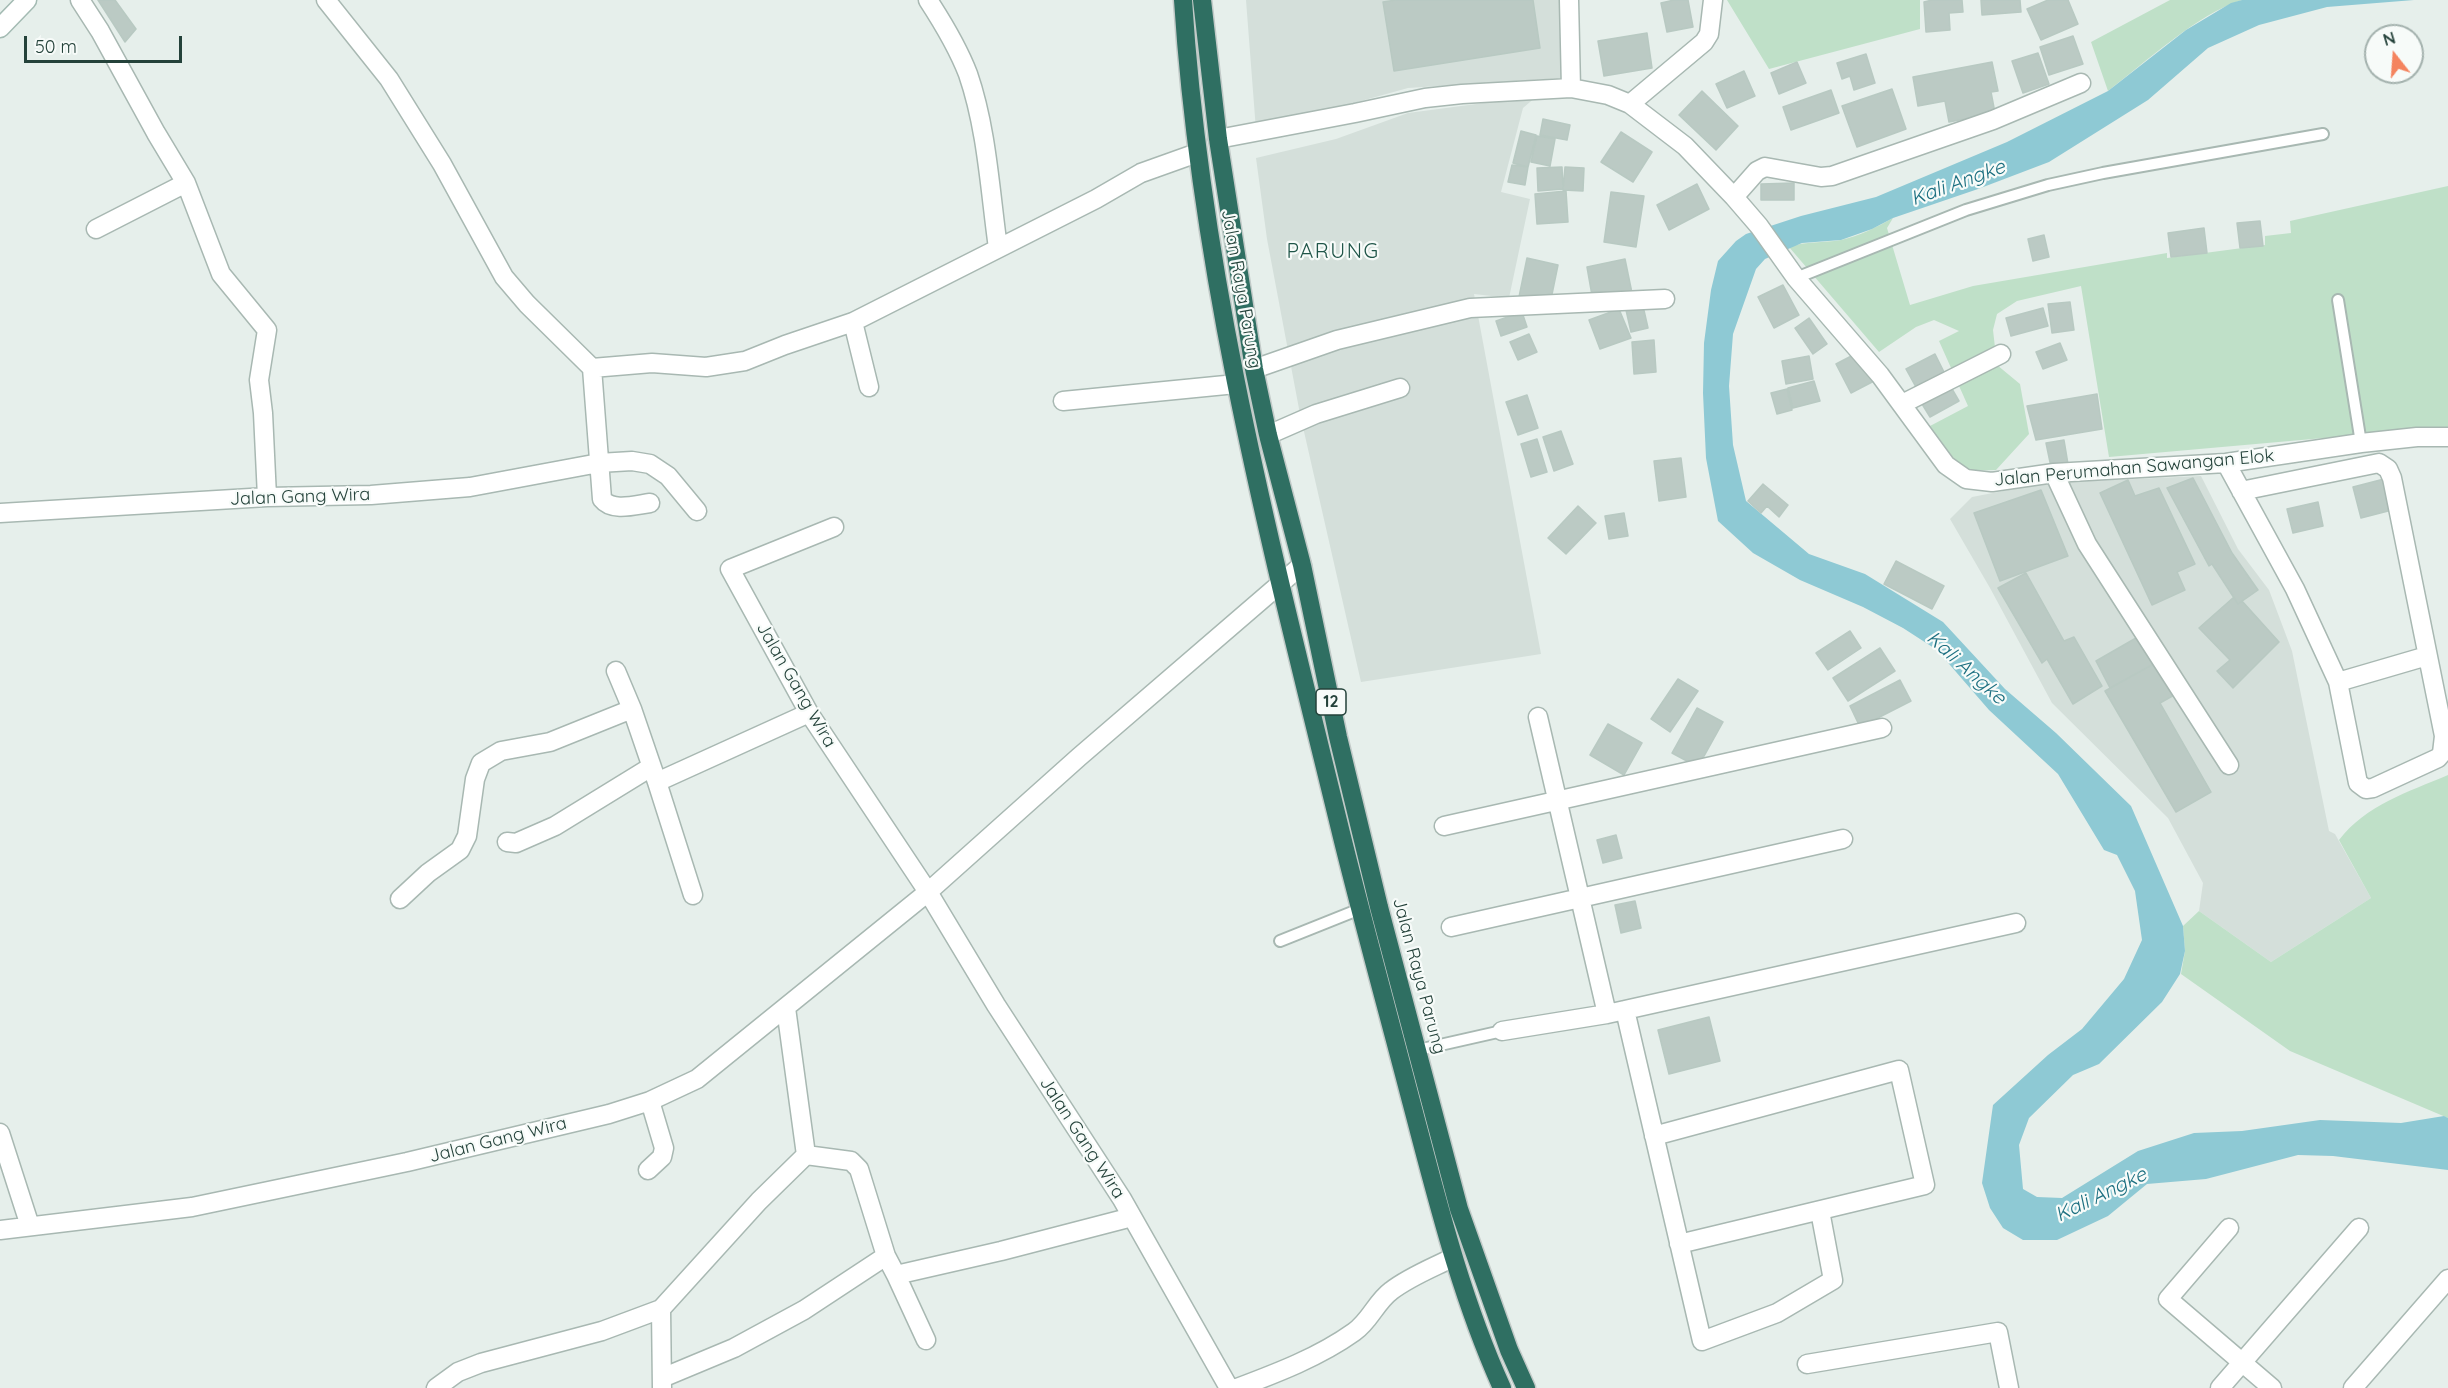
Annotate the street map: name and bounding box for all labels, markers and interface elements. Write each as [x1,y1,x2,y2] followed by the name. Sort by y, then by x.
[27,24,184,62] scale bar
[2364,24,2424,84] north arrow
[2381,27,2398,50] text: N
[35,35,77,58] text: 50 m
[1908,155,2008,211] water label: Kali Angke
[1216,208,1266,370] street label: Jalan Raya Parung
[1286,239,1380,265] district label: PARUNG
[1993,445,2275,491] street label: Jalan Perumahan Sawangan Elok
[229,484,371,510] street label: Jalan Gang Wira
[751,619,841,751] street label: Jalan Gang Wira
[1921,626,2011,710] water label: Kali Angke
[1316,689,1346,715] road number: 12
[1388,895,1450,1057] street label: Jalan Raya Parung
[1035,1073,1129,1203] street label: Jalan Gang Wira
[427,1113,569,1167] street label: Jalan Gang Wira
[2051,1163,2151,1227] water label: Kali Angke

